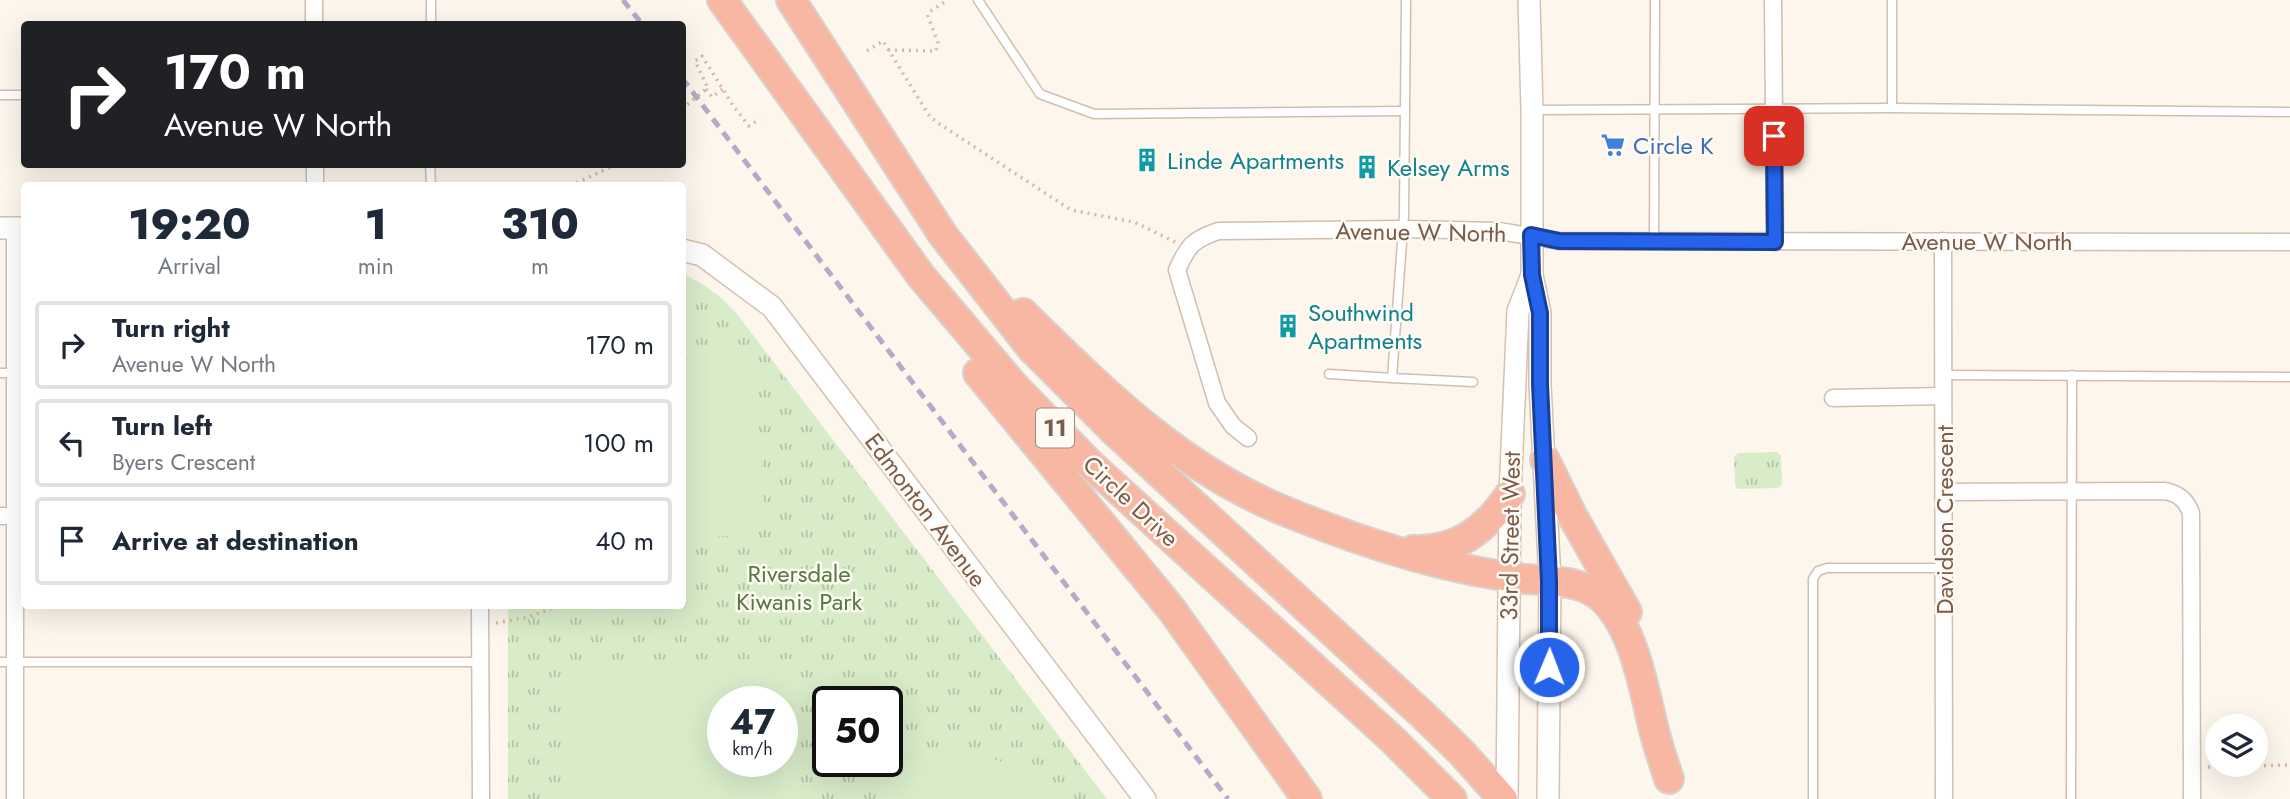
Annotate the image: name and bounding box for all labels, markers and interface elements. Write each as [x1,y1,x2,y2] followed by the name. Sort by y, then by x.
[164,37,306,107] text: 170 m
[49,49,140,140] icon: right
[164,102,392,148] text: Avenue W North
[1744,106,1804,166] pin
[1755,117,1793,155] icon: arrive
[1633,128,1714,163] place label: Circle K
[1599,131,1627,159] supermarket icon: Circle K
[1167,143,1344,178] place label: Linde Apartments
[1133,146,1161,174] building icon: Linde Apartments
[1387,150,1510,185] place label: Kelsey Arms
[1353,153,1381,181] building icon: Kelsey Arms
[128,194,251,255] text: 19:20
[365,194,387,255] text: 1
[501,194,579,255] text: 310
[1335,213,1507,251] street label: Avenue W North
[1901,224,2073,259] street label: Avenue W North
[158,249,221,283] text: Arrival
[358,249,394,283] text: min
[531,249,549,283] text: m
[1308,295,1422,358] place label: Southwind Apartments
[112,309,230,347] text: Turn right
[1274,312,1302,340] building icon: Southwind Apartments
[53,326,91,364] icon: right
[585,326,654,364] text: 170 m
[112,347,276,381] text: Avenue W North
[112,407,212,445] text: Turn left
[1036,408,1074,448] road number: 11
[53,424,91,462] icon: left
[583,424,654,462] text: 100 m
[1927,425,1962,615] street label: Davidson Crescent
[856,426,996,594] street label: Edmonton Avenue
[112,445,255,479] text: Byers Crescent
[1075,447,1187,555] street label: Circle Drive
[1491,451,1529,621] street label: 33rd Street West
[53,522,91,560] icon: arrive
[112,522,359,560] text: Arrive at destination
[595,522,654,560] text: 40 m
[736,556,863,619] park label: Riversdale Kiwanis Park
[1512,630,1586,704] position arrow
[812,686,903,777] speed limit sign: 50
[730,697,775,747] text: 47
[2205,714,2268,777] map controls
[2205,714,2268,777] button: layers
[732,736,773,762] text: km/h

